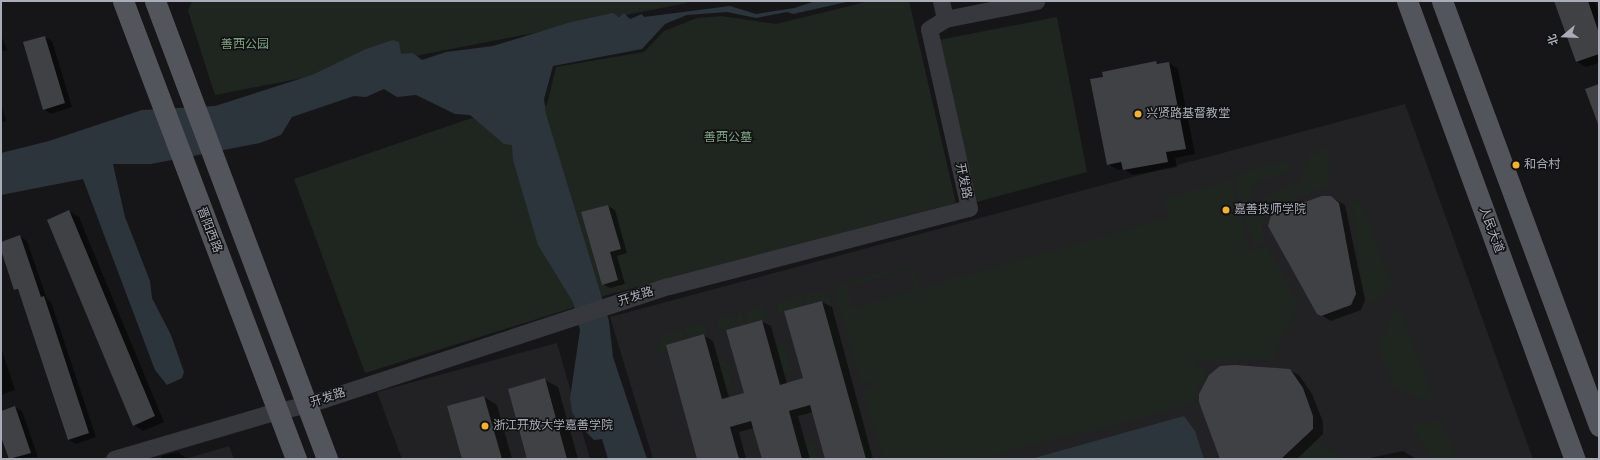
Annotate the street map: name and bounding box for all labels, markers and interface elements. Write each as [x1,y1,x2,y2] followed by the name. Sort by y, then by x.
[1544,16,1584,56] north arrow
[1545,33,1560,47] text: 北
[221,38,269,52] park label: 善西公园
[1146,107,1230,121] place label: 兴贤路基督教堂
[1133,109,1143,119] marker: 兴贤路基督教堂
[704,131,752,145] park label: 善西公墓
[1524,158,1560,172] place label: 和合村
[1511,160,1521,170] marker: 和合村
[952,162,974,200] street label: 开发路
[1234,203,1306,217] place label: 嘉善技师学院
[194,205,224,255] street label: 晋阳西路
[1221,205,1231,215] marker: 嘉善技师学院
[1476,205,1506,255] street label: 人民大道
[617,285,655,309] street label: 开发路
[309,386,347,410] street label: 开发路
[493,419,613,433] place label: 浙江开放大学嘉善学院
[480,421,490,431] marker: 浙江开放大学嘉善学院

